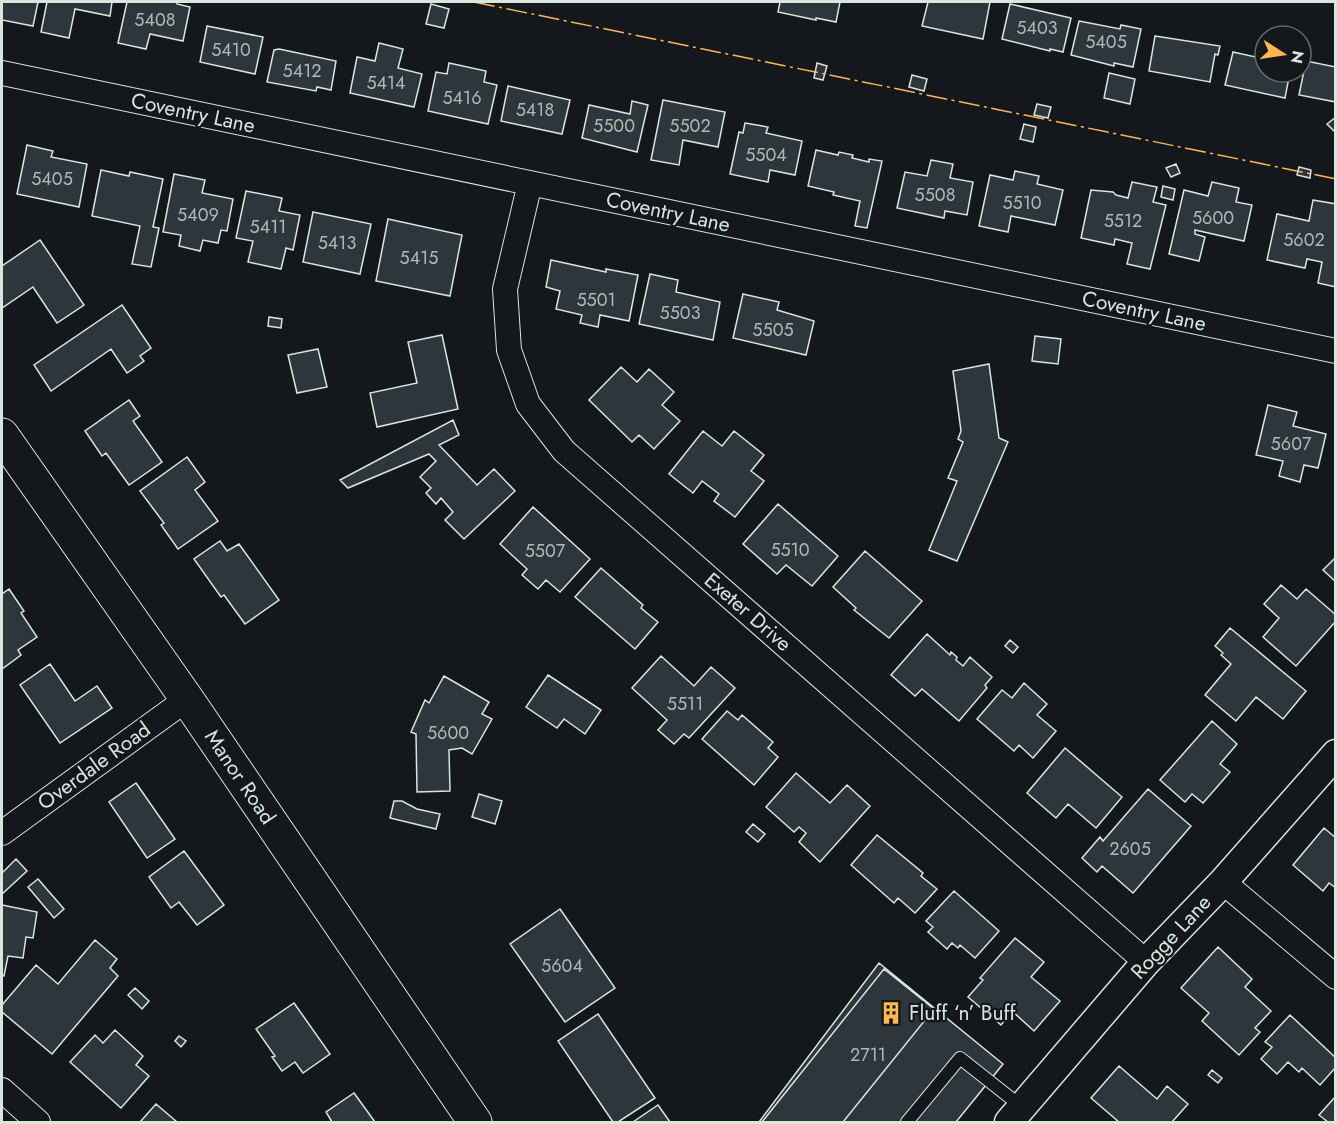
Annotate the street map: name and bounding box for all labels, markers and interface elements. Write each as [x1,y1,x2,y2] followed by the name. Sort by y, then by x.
[134,7,176,33] house number: 5408
[1016,15,1058,41] house number: 5403
[1253,24,1313,84] north arrow
[1085,29,1127,55] house number: 5405
[211,37,251,63] house number: 5410
[1285,48,1310,66] text: N
[283,58,322,84] house number: 5412
[366,70,406,96] house number: 5414
[128,85,258,141] street label: Coventry Lane
[442,85,482,111] house number: 5416
[516,97,554,123] house number: 5418
[593,113,635,139] house number: 5500
[669,113,711,139] house number: 5502
[745,142,787,168] house number: 5504
[31,166,73,192] house number: 5405
[915,182,955,208] house number: 5508
[603,184,733,240] street label: Coventry Lane
[1002,190,1042,216] house number: 5510
[177,202,219,228] house number: 5409
[1192,205,1234,231] house number: 5600
[1104,208,1142,234] house number: 5512
[250,214,286,240] house number: 5411
[1283,227,1325,253] house number: 5602
[318,230,356,256] house number: 5413
[400,245,438,271] house number: 5415
[1079,283,1209,339] street label: Coventry Lane
[576,287,616,313] house number: 5501
[660,300,701,326] house number: 5503
[752,317,794,343] house number: 5505
[1271,431,1312,457] house number: 5607
[770,537,810,563] house number: 5510
[525,538,566,564] house number: 5507
[698,566,798,659] street label: Exeter Drive
[667,691,703,717] house number: 5511
[31,715,157,817] street label: Overdale Road
[427,720,469,746] house number: 5600
[197,724,283,830] street label: Manor Road
[1109,836,1151,862] house number: 2605
[1124,888,1218,986] street label: Rogge Lane
[541,953,583,979] house number: 5604
[909,998,1017,1028] place label: Fluff ‘n’ Buff
[878,1000,904,1026] building icon: Fluff ‘n’ Buff
[850,1042,886,1068] house number: 2711

